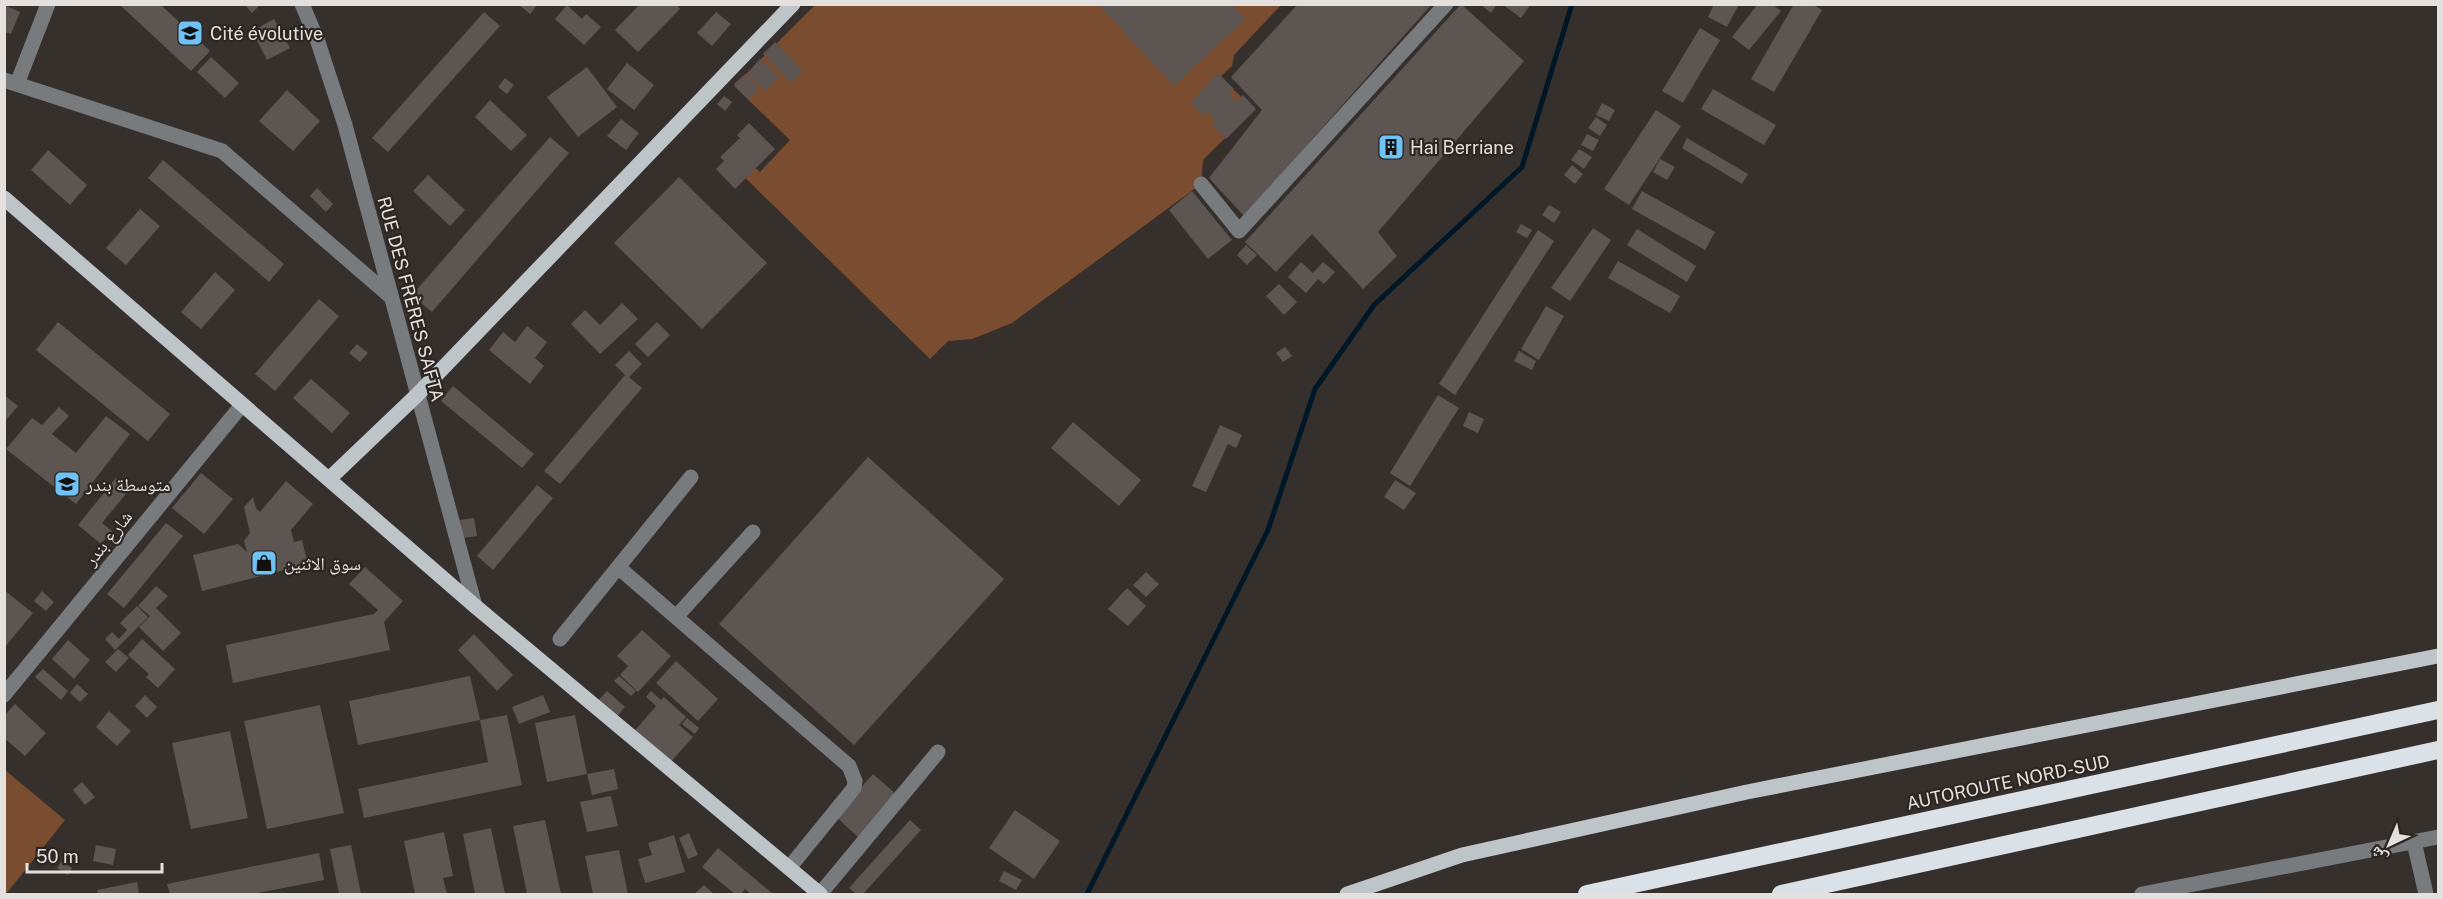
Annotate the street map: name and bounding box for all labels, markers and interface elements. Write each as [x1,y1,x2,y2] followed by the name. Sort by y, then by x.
[175,18,205,48] school or university icon: Cité évolutive
[210,23,323,44] place label: Cité évolutive
[1376,132,1406,162] building icon: Hai Berriane
[1410,137,1514,158] place label: Hai Berriane
[373,194,450,404] street label: RUE DES FRÈRES SAFTA
[52,469,82,499] school or university icon: متوسطة بندر
[85,474,170,495] place label: متوسطة بندر
[79,506,137,571] street label: شارع بندر
[249,548,279,578] shop icon: ﺳﻮق اﻻﺛﻨﻴﻦ
[284,553,361,575] place label: ﺳﻮق اﻻﺛﻨﻴﻦ
[1904,750,2112,814] street label: AUTOROUTE NORD-SUD
[2359,815,2419,875] north arrow
[27,836,162,874] scale bar
[2366,843,2392,868] text: ش
[36,846,79,867] text: 50 m

